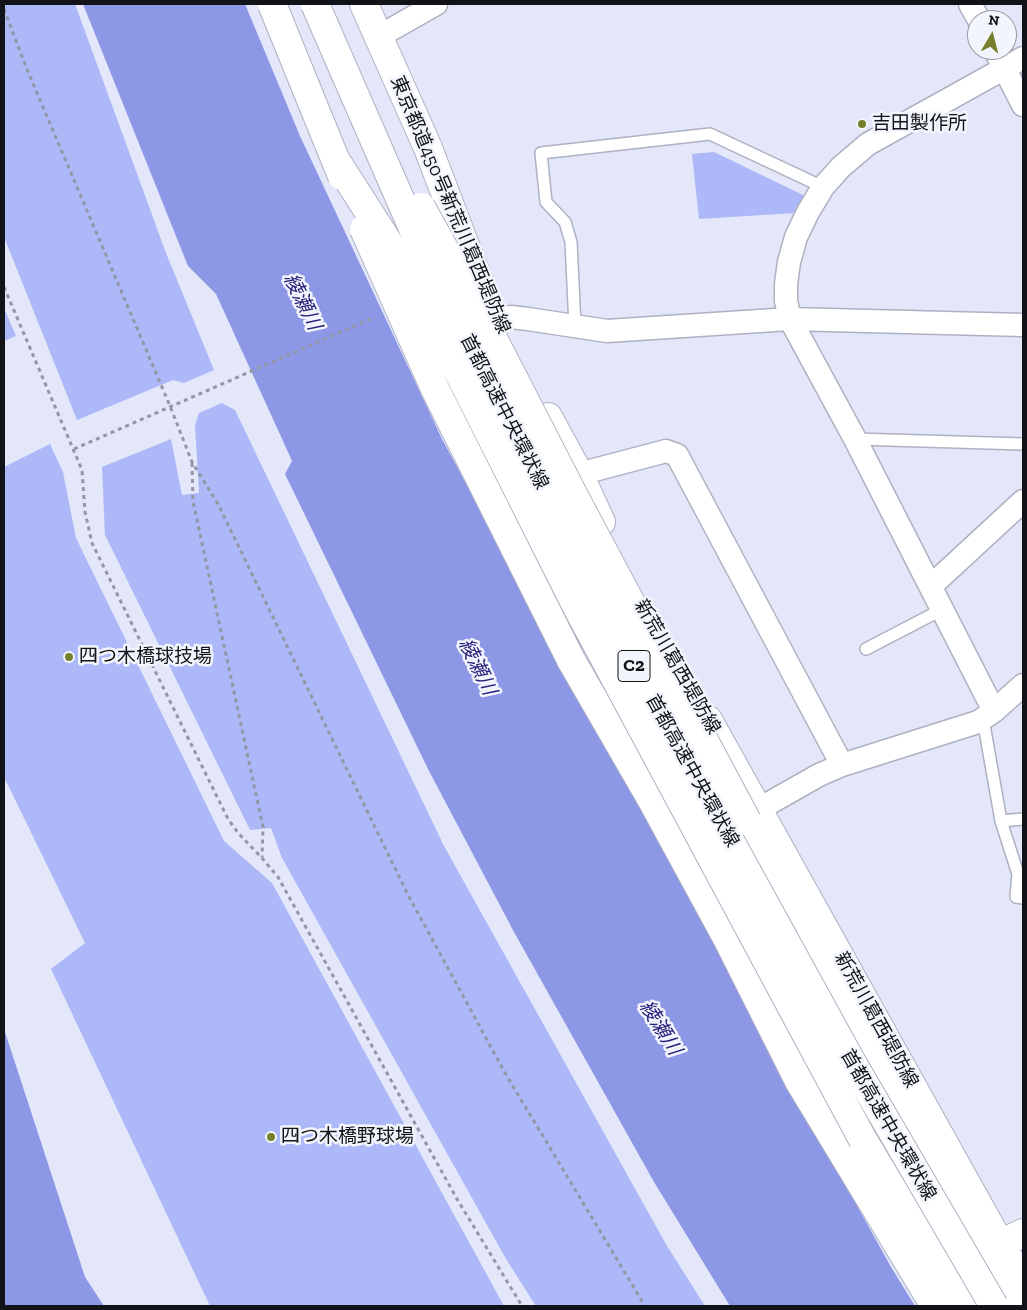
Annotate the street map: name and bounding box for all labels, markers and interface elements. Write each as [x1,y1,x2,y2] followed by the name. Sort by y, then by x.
[967,10,1017,60] north arrow
[988,11,1000,30] text: N
[385,73,515,337] street label: 東京都道450号新荒川葛西堤防線
[872,113,967,135] place label: 吉田製作所
[856,118,868,130] marker: 吉田製作所
[278,270,326,334] water label: 綾瀬川
[455,331,553,493] street label: 首都高速中央環状線
[629,595,725,739] street label: 新荒川葛西堤防線
[453,635,501,699] water label: 綾瀬川
[79,646,212,668] place label: 四つ木橋球技場
[618,650,650,681] road number: C2
[63,651,75,663] marker: 四つ木橋球技場
[641,691,743,851] street label: 首都高速中央環状線
[829,948,923,1092] street label: 新荒川葛西堤防線
[634,996,686,1060] water label: 綾瀬川
[835,1045,941,1205] street label: 首都高速中央環状線
[281,1126,414,1148] place label: 四つ木橋野球場
[265,1131,277,1143] marker: 四つ木橋野球場

